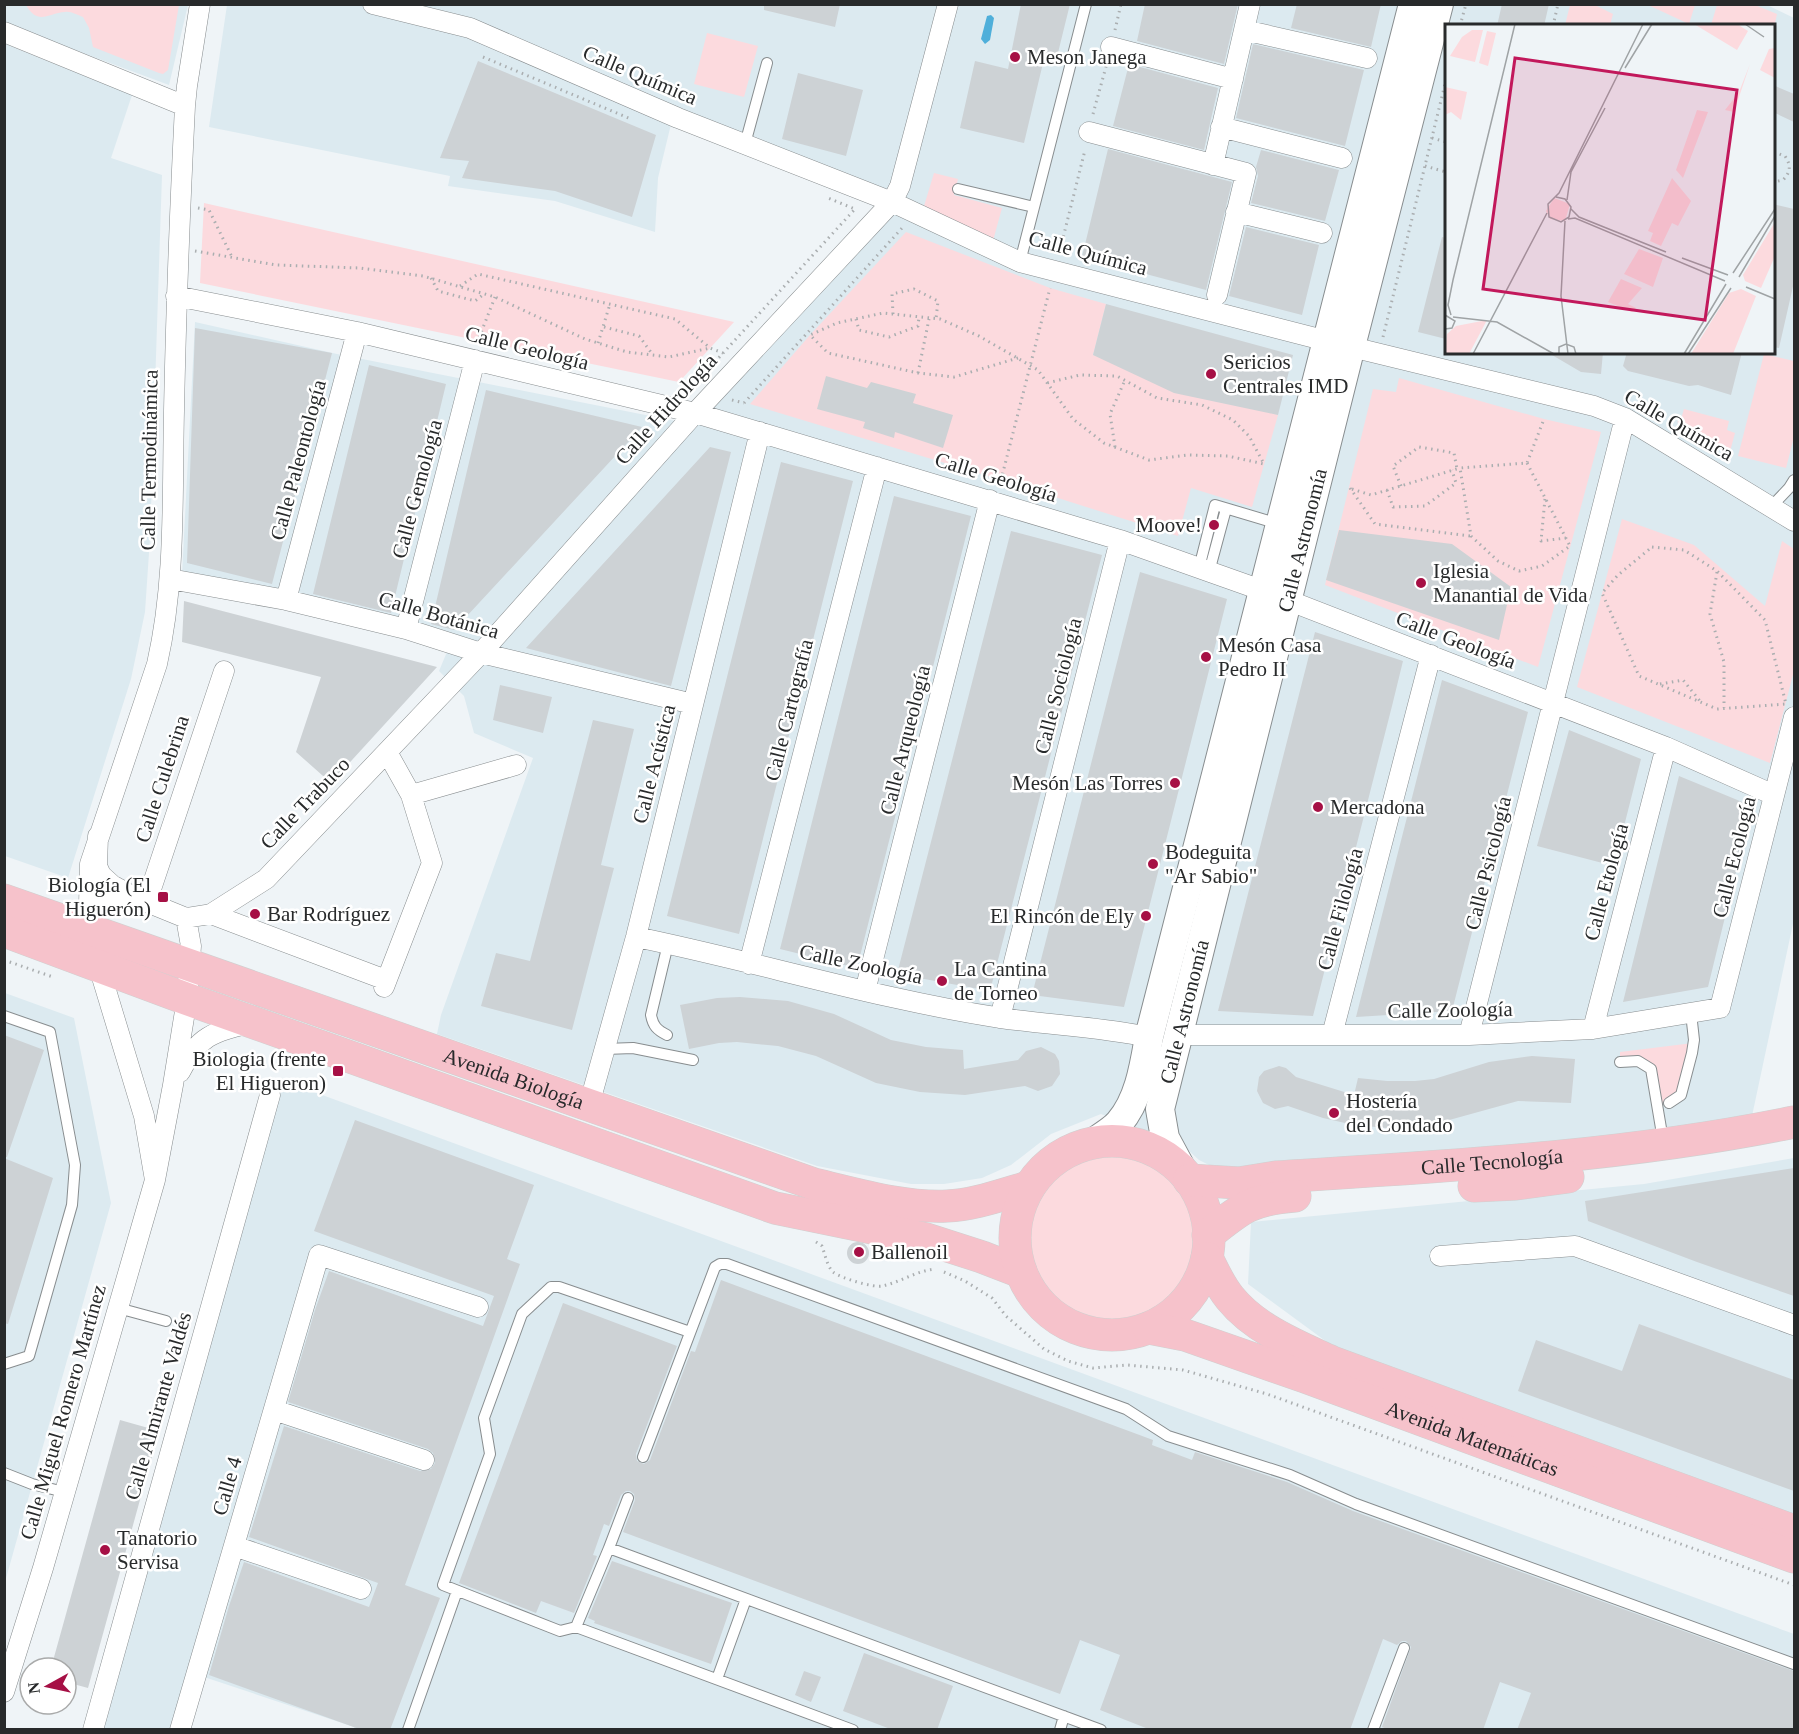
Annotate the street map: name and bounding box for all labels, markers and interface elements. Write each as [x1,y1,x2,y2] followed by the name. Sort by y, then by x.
[1445,24,1775,354] inset map
[579,40,701,110] street label: Calle Química
[1027,45,1147,69] place label: Meson Janega
[1008,50,1022,64] marker: Meson Janega
[1026,226,1151,281] street label: Calle Química
[463,321,592,375] street label: Calle Geología
[610,348,722,469] street label: Calle Hidrología
[1223,350,1348,398] place label: Sericios Centrales IMD
[1204,367,1218,381] marker: Sericios Centrales IMD
[135,369,163,551] street label: Calle Termodinámica
[265,377,331,543] street label: Calle Paleontología
[1620,384,1738,466] street label: Calle Química
[387,416,447,561] street label: Calle Gemología
[932,447,1061,507] street label: Calle Geología
[1273,465,1332,615] street label: Calle Astronomía
[1136,513,1202,537] place label: Moove!
[1207,518,1221,532] marker: Moove!
[1433,559,1588,607] place label: Iglesia Manantial de Vida
[1414,576,1428,590] marker: Iglesia Manantial de Vida
[376,586,503,644] street label: Calle Botánica
[1393,606,1520,674] street label: Calle Geología
[1029,615,1087,757] street label: Calle Sociología
[1218,633,1322,681] place label: Mesón Casa Pedro II
[760,636,818,783] street label: Calle Cartografía
[1199,650,1213,664] marker: Mesón Casa Pedro II
[875,662,935,817] street label: Calle Arqueología
[628,701,681,826] street label: Calle Acústica
[130,712,194,846] street label: Calle Culebrina
[255,752,355,854] street label: Calle Trabuco
[1012,771,1163,795] place label: Mesón Las Torres
[1168,776,1182,790] marker: Mesón Las Torres
[1460,793,1516,932] street label: Calle Psicología
[1707,793,1761,920] street label: Calle Ecología
[1330,795,1425,819] place label: Mercadona
[1311,800,1325,814] marker: Mercadona
[1579,820,1633,943] street label: Calle Etología
[1165,840,1257,888] place label: Bodeguita "Ar Sabio"
[1312,845,1368,973] street label: Calle Filología
[1146,857,1160,871] marker: Bodeguita "Ar Sabio"
[48,873,151,921] place label: Biología (El Higuerón)
[156,890,170,904] marker: Biología (El Higuerón)
[267,902,390,926] place label: Bar Rodríguez
[990,904,1134,928] place label: El Rincón de Ely
[248,907,262,921] marker: Bar Rodríguez
[1139,909,1153,923] marker: El Rincón de Ely
[1155,937,1214,1086] street label: Calle Astronomía
[797,939,925,989] street label: Calle Zoología
[954,957,1047,1005] place label: La Cantina de Torneo
[935,974,949,988] marker: La Cantina de Torneo
[1387,997,1514,1023] street label: Calle Zoología
[440,1043,588,1115] street label: Avenida Biología
[192,1047,326,1095] place label: Biologia (frente El Higueron)
[331,1064,345,1078] marker: Biologia (frente El Higueron)
[1346,1089,1453,1137] place label: Hostería del Condado
[1327,1106,1341,1120] marker: Hostería del Condado
[1420,1144,1565,1180] street label: Calle Tecnología
[871,1240,948,1264] place label: Ballenoil
[852,1245,866,1259] marker: Ballenoil
[15,1282,111,1542] street label: Calle Miguel Romero Martínez
[120,1309,196,1503] street label: Calle Almirante Valdés
[1383,1396,1562,1481] street label: Avenida Matemáticas
[207,1453,247,1518] street label: Calle 4
[117,1526,197,1574] place label: Tanatorio Servisa
[98,1543,112,1557] marker: Tanatorio Servisa
[18,1656,78,1716] north arrow
[24,1681,43,1695] text: N

